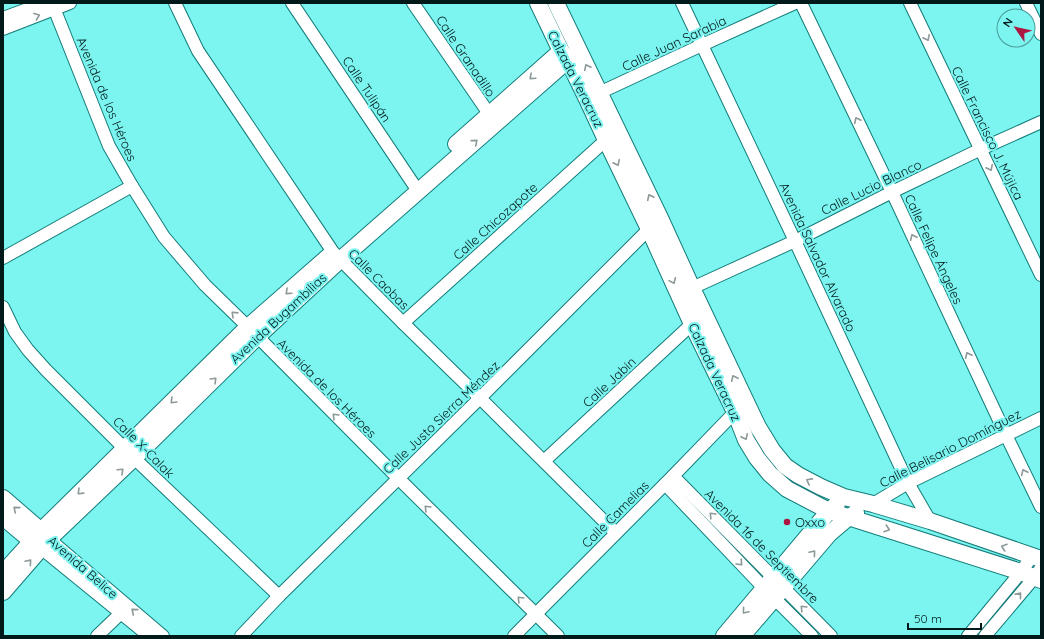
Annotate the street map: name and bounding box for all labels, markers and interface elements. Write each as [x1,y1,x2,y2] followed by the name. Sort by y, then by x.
[996,8,1036,48] north arrow
[33,12,40,20] one-way arrow
[433,12,499,100] street label: Calle Granadillo
[619,12,729,74] street label: Calle Juan Sarabia
[1000,15,1016,30] text: N
[545,28,607,130] street label: Calzada Veracruz
[74,34,140,164] street label: Avenida de los Héroes
[922,34,930,41] one-way arrow
[339,53,395,125] street label: Calle Tulipán
[584,64,592,71] one-way arrow
[949,64,1027,202] street label: Calle Francisco J. Mújica
[529,72,537,79] one-way arrow
[854,116,862,124] one-way arrow
[471,139,478,146] one-way arrow
[818,156,924,218] street label: Calle Lucio Blanco
[613,159,620,167] one-way arrow
[985,163,993,171] one-way arrow
[450,179,540,263] street label: Calle Chicozapote
[776,180,860,334] street label: Avenida Salvador Alvarado
[901,191,967,307] street label: Calle Felipe Ángeles
[647,193,655,201] one-way arrow
[910,234,918,241] one-way arrow
[345,245,413,313] street label: Calle Caobas
[227,269,329,367] street label: Avenida Bugambilias
[668,277,676,284] one-way arrow
[285,288,292,295] one-way arrow
[231,311,239,318] one-way arrow
[685,320,745,424] street label: Calzada Veracruz
[274,335,380,441] street label: Avenida de los Héroes
[965,351,973,359] one-way arrow
[579,353,639,411] street label: Calle Jabin
[379,357,503,477] street label: Calle Justo Sierra Méndez
[731,375,739,382] one-way arrow
[209,377,217,385] one-way arrow
[170,396,178,404] one-way arrow
[877,405,1023,491] street label: Calle Belisario Domínguez
[110,413,178,481] street label: Calle X-Calak
[332,413,340,421] one-way arrow
[740,433,748,440] one-way arrow
[116,468,124,476] one-way arrow
[1021,469,1029,477] one-way arrow
[578,477,652,551] street label: Calle Camelias
[806,478,813,485] one-way arrow
[702,486,822,606] street label: Avenida 16 de Septiembre
[77,487,85,495] one-way arrow
[424,505,432,513] one-way arrow
[13,507,20,514] one-way arrow
[709,512,717,520] one-way arrow
[795,514,825,530] place label: Oxxo
[782,517,792,527] marker: Oxxo
[883,524,890,533] one-way arrow
[45,532,121,602] street label: Avenida Belice
[1001,543,1008,551] one-way arrow
[808,550,815,557] one-way arrow
[735,558,743,566] one-way arrow
[24,560,31,567] one-way arrow
[1015,593,1022,600] one-way arrow
[517,596,525,604] one-way arrow
[801,605,808,613] one-way arrow
[908,605,981,631] scale bar
[742,606,749,613] one-way arrow
[131,608,138,615] one-way arrow
[914,611,942,626] text: 50 m

